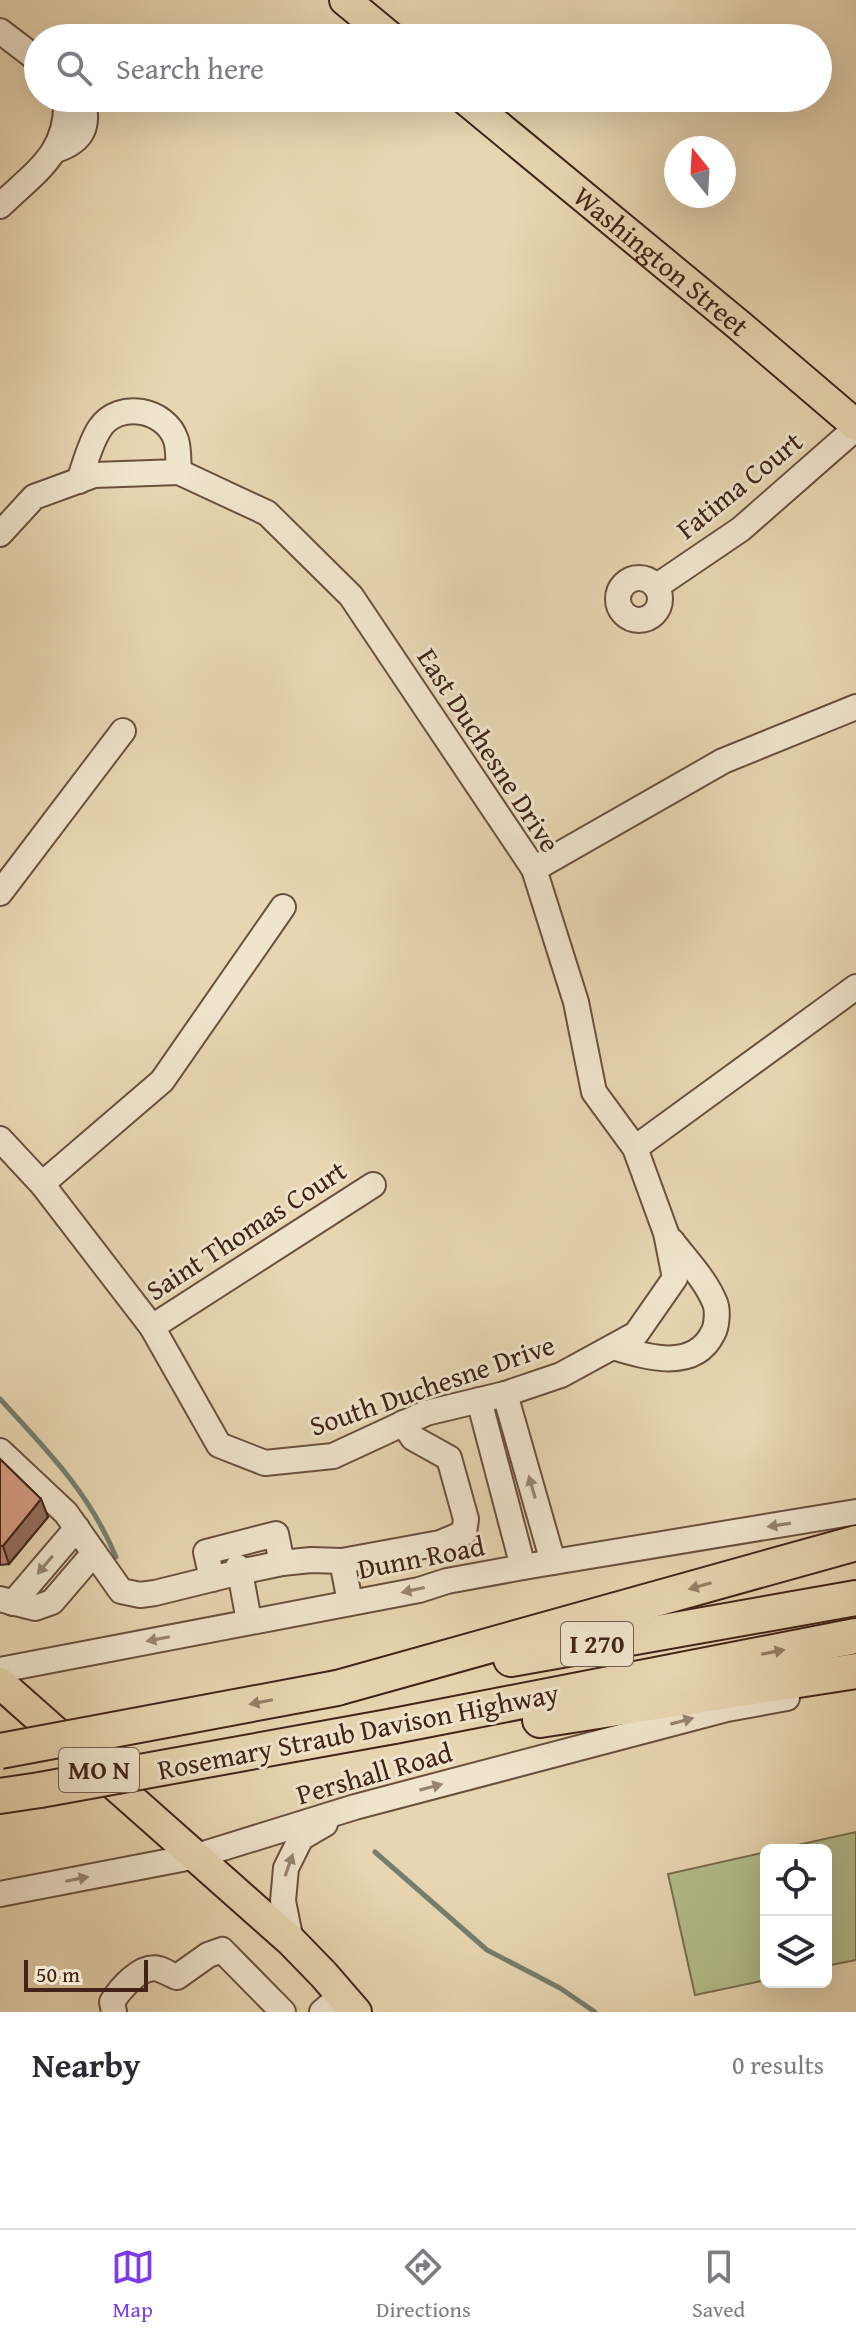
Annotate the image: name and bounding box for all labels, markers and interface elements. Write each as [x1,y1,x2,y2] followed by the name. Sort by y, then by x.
[24,24,832,112] search box
[52,46,96,90] icon: search
[116,46,264,90] text: Search here
[664,136,736,208] north arrow
[565,176,759,346] street label: Washington Street
[667,421,811,548] street label: Fatima Court
[408,639,571,860] street label: East Duchesne Drive
[137,1149,354,1310] street label: Saint Thomas Court
[304,1323,560,1446] street label: South Duchesne Drive
[525,1475,537,1500] one-way arrow
[766,1519,791,1532] one-way arrow
[354,1524,488,1589] street label: Dunn Road
[37,1555,54,1575] one-way arrow
[687,1581,712,1593] one-way arrow
[400,1584,425,1597] one-way arrow
[561,1622,633,1666] road number: I 270
[145,1633,170,1646] one-way arrow
[760,1645,785,1658] one-way arrow
[154,1671,562,1790] street label: Rosemary Straub Davison Highway
[248,1697,273,1709] one-way arrow
[670,1715,695,1727] one-way arrow
[291,1731,457,1814] street label: Pershall Road
[59,1748,139,1792] road number: MO N
[418,1781,443,1793] one-way arrow
[760,1844,832,1988] map controls
[760,1844,832,1916] button: locate
[284,1853,296,1877] one-way arrow
[64,1873,89,1885] one-way arrow
[760,1916,832,1988] button: layers
[24,1956,148,1992] scale bar
[36,1958,80,1990] text: 50 m
[32,2040,141,2089] text: Nearby
[732,2045,824,2084] text: 0 results
[111,2245,155,2325] tab: Map
[376,2245,471,2325] tab: Directions
[692,2245,745,2325] tab: Saved

